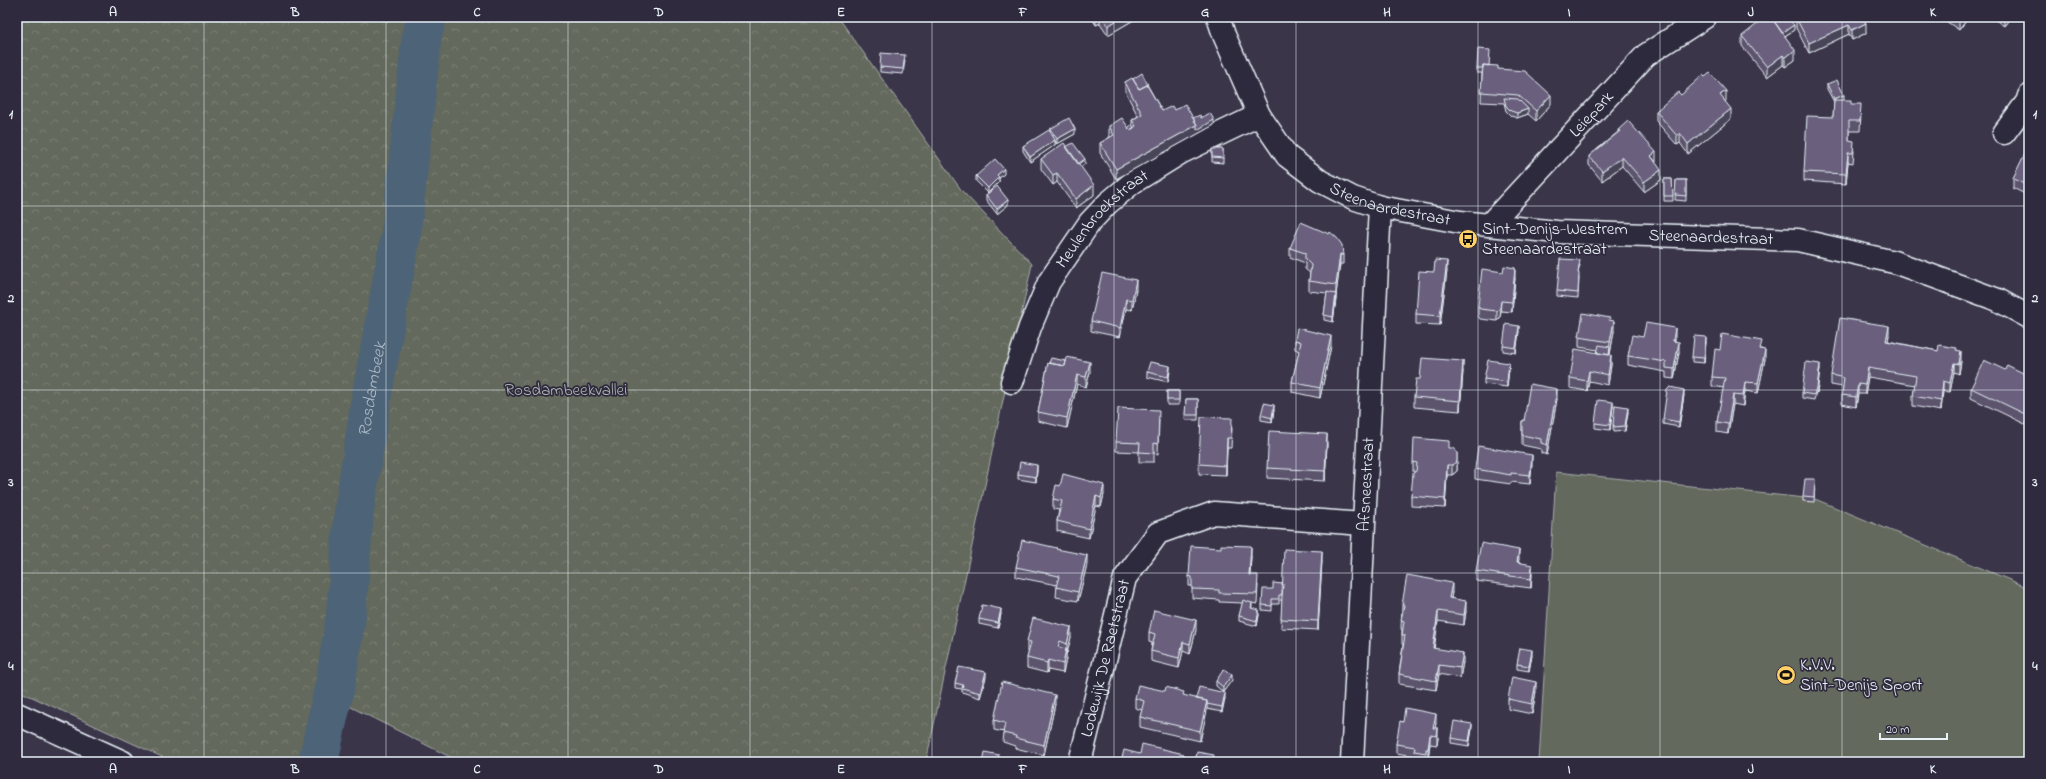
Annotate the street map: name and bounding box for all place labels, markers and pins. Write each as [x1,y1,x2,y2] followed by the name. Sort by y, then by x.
[1482,217,1628,262] place label: Sint-Denijs-Westrem Steenaardestraat
[1457,228,1479,250] bus stop icon: Sint-Denijs-Westrem Steenaardestraat
[1800,653,1923,698] place label: K.V.V. Sint-Denijs Sport
[1775,664,1797,686] sports icon: K.V.V. Sint-Denijs Sport

